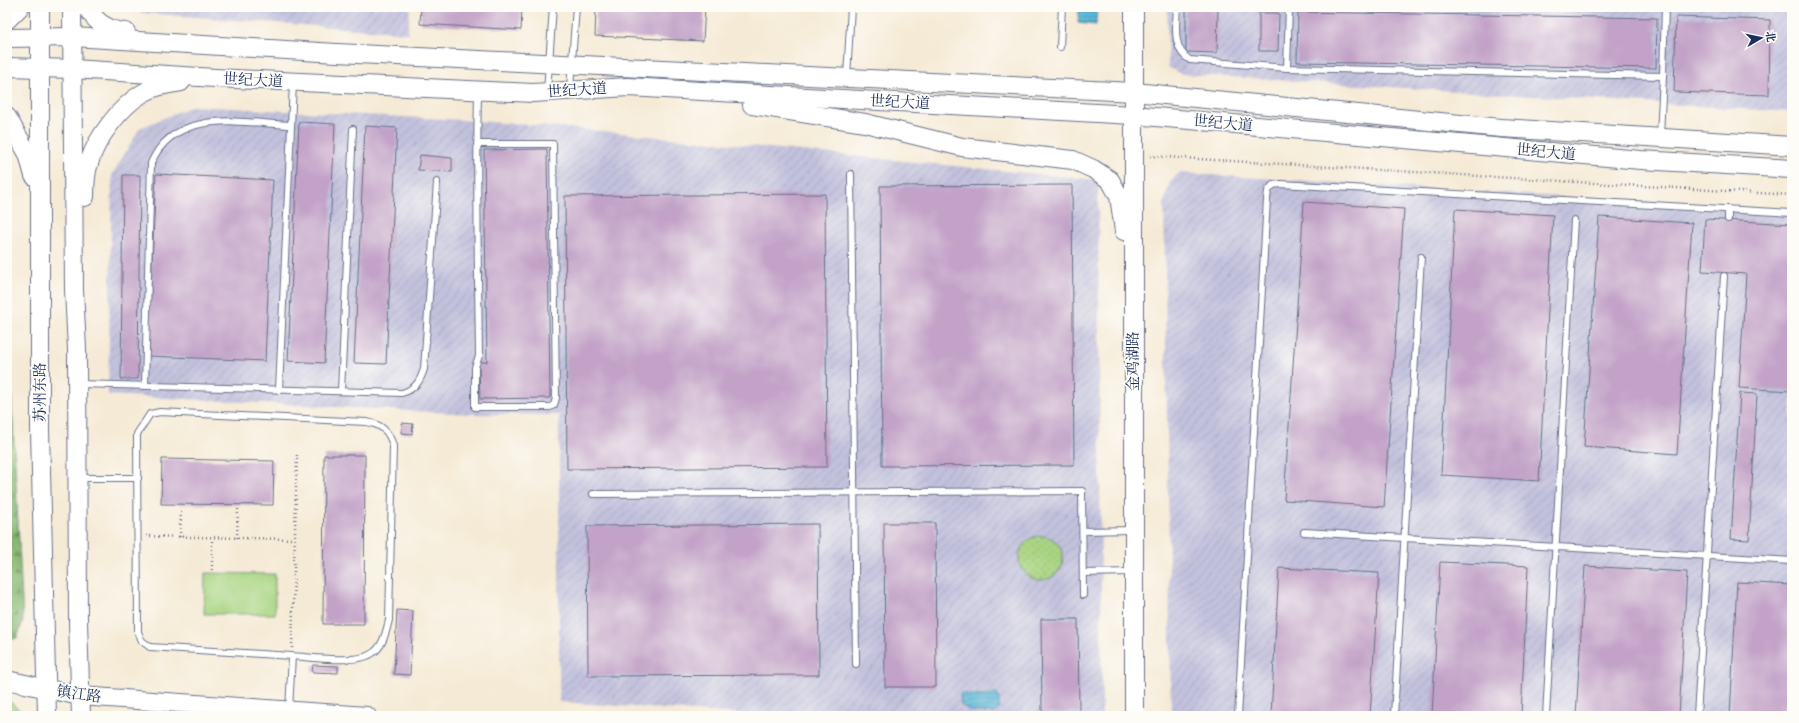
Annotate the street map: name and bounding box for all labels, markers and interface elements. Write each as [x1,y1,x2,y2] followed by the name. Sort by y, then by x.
[1741,18,1781,58] north arrow
[1761,30,1779,43] text: 北
[222,69,283,94] street label: 世纪大道
[546,79,608,104] street label: 世纪大道
[869,91,930,116] street label: 世纪大道
[1192,111,1254,138] street label: 世纪大道
[1515,140,1577,167] street label: 世纪大道
[1124,331,1145,391] street label: 金鸡湖路
[31,362,52,422] street label: 苏州东路
[55,682,103,709] street label: 镇江路

